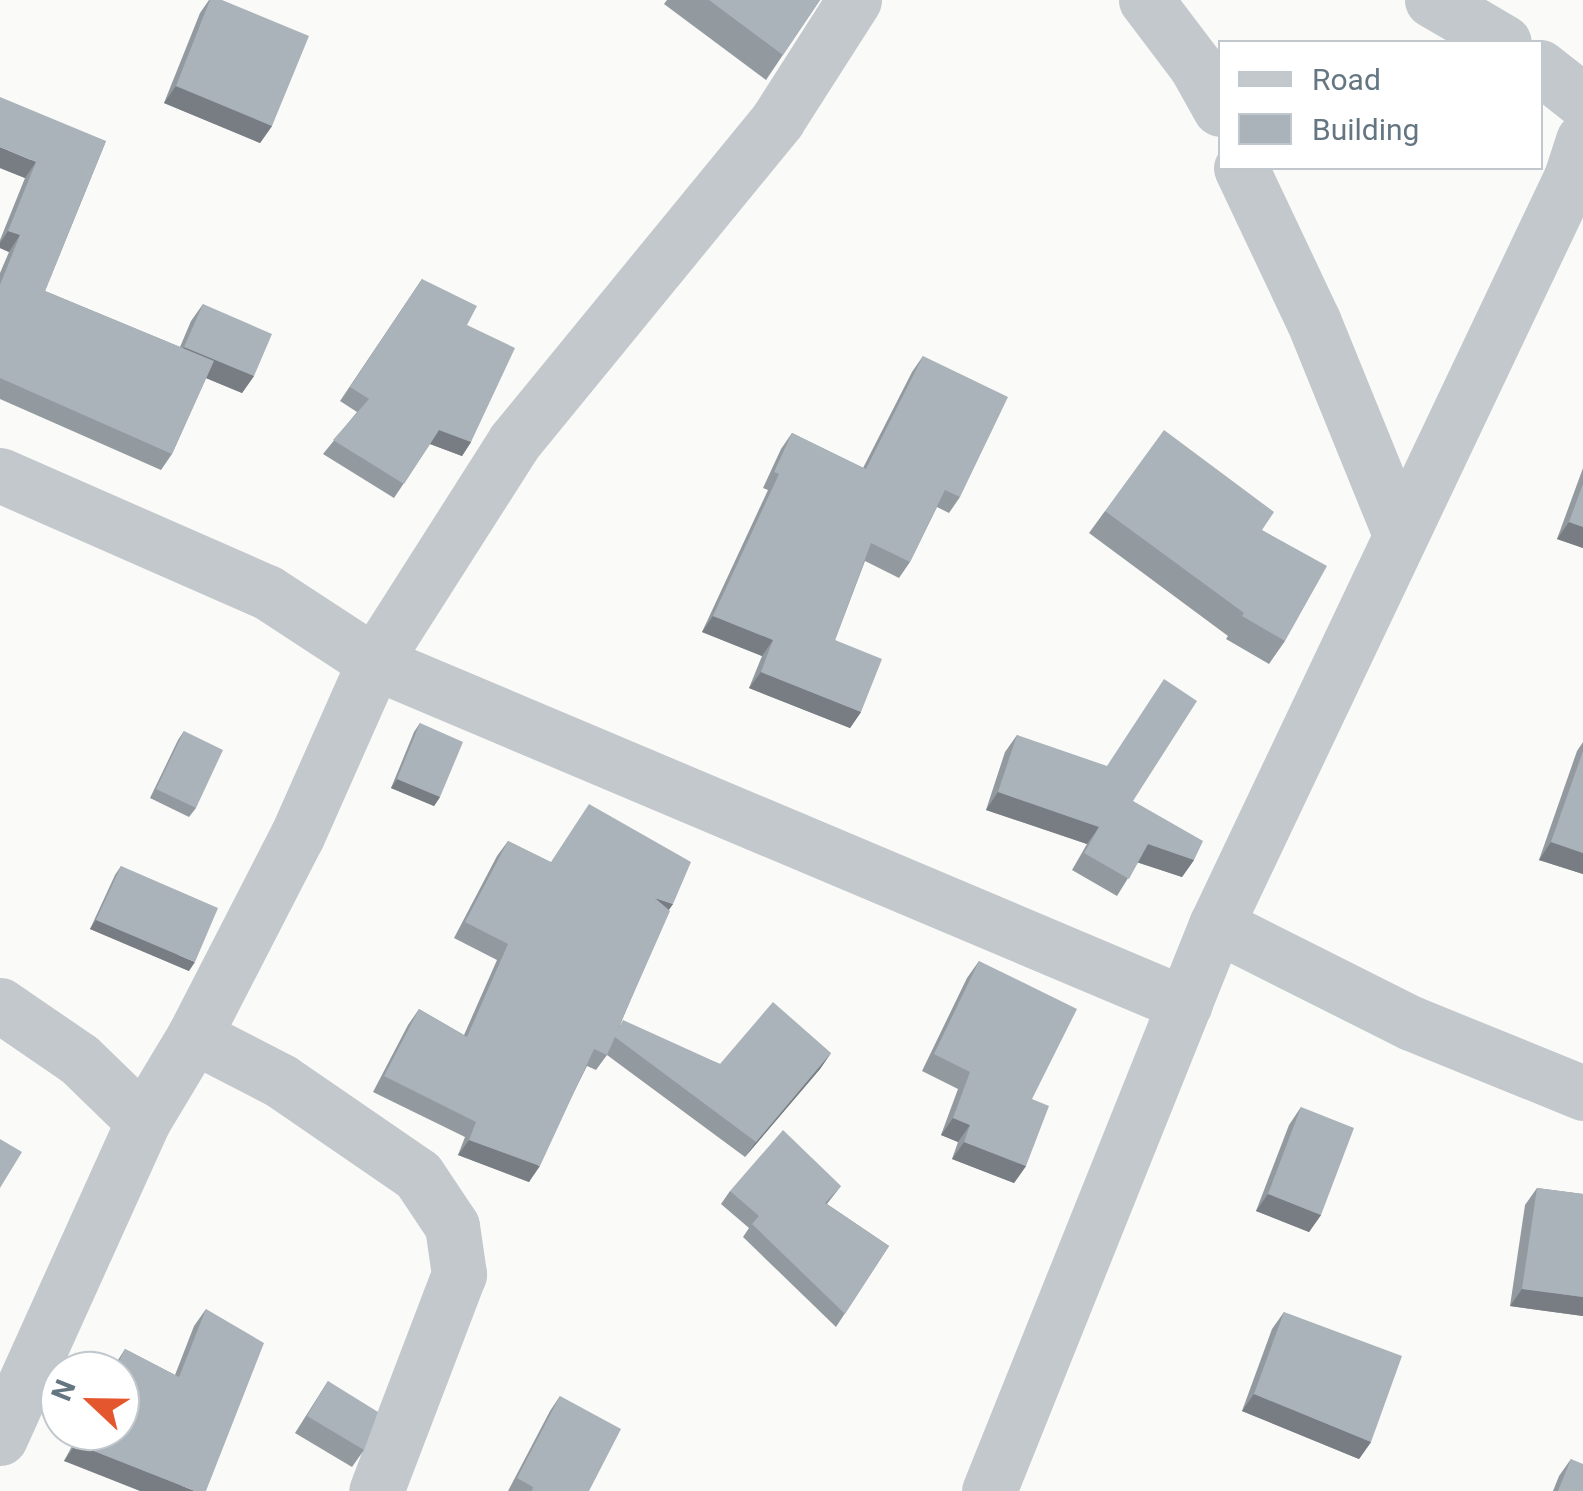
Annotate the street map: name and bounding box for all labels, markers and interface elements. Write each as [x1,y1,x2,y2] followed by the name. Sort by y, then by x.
[1218,40,1543,170] legend
[1312,62,1381,97] text: Road
[1312,112,1419,147] text: Building
[40,1351,140,1451] north arrow
[45,1375,83,1406] text: N

